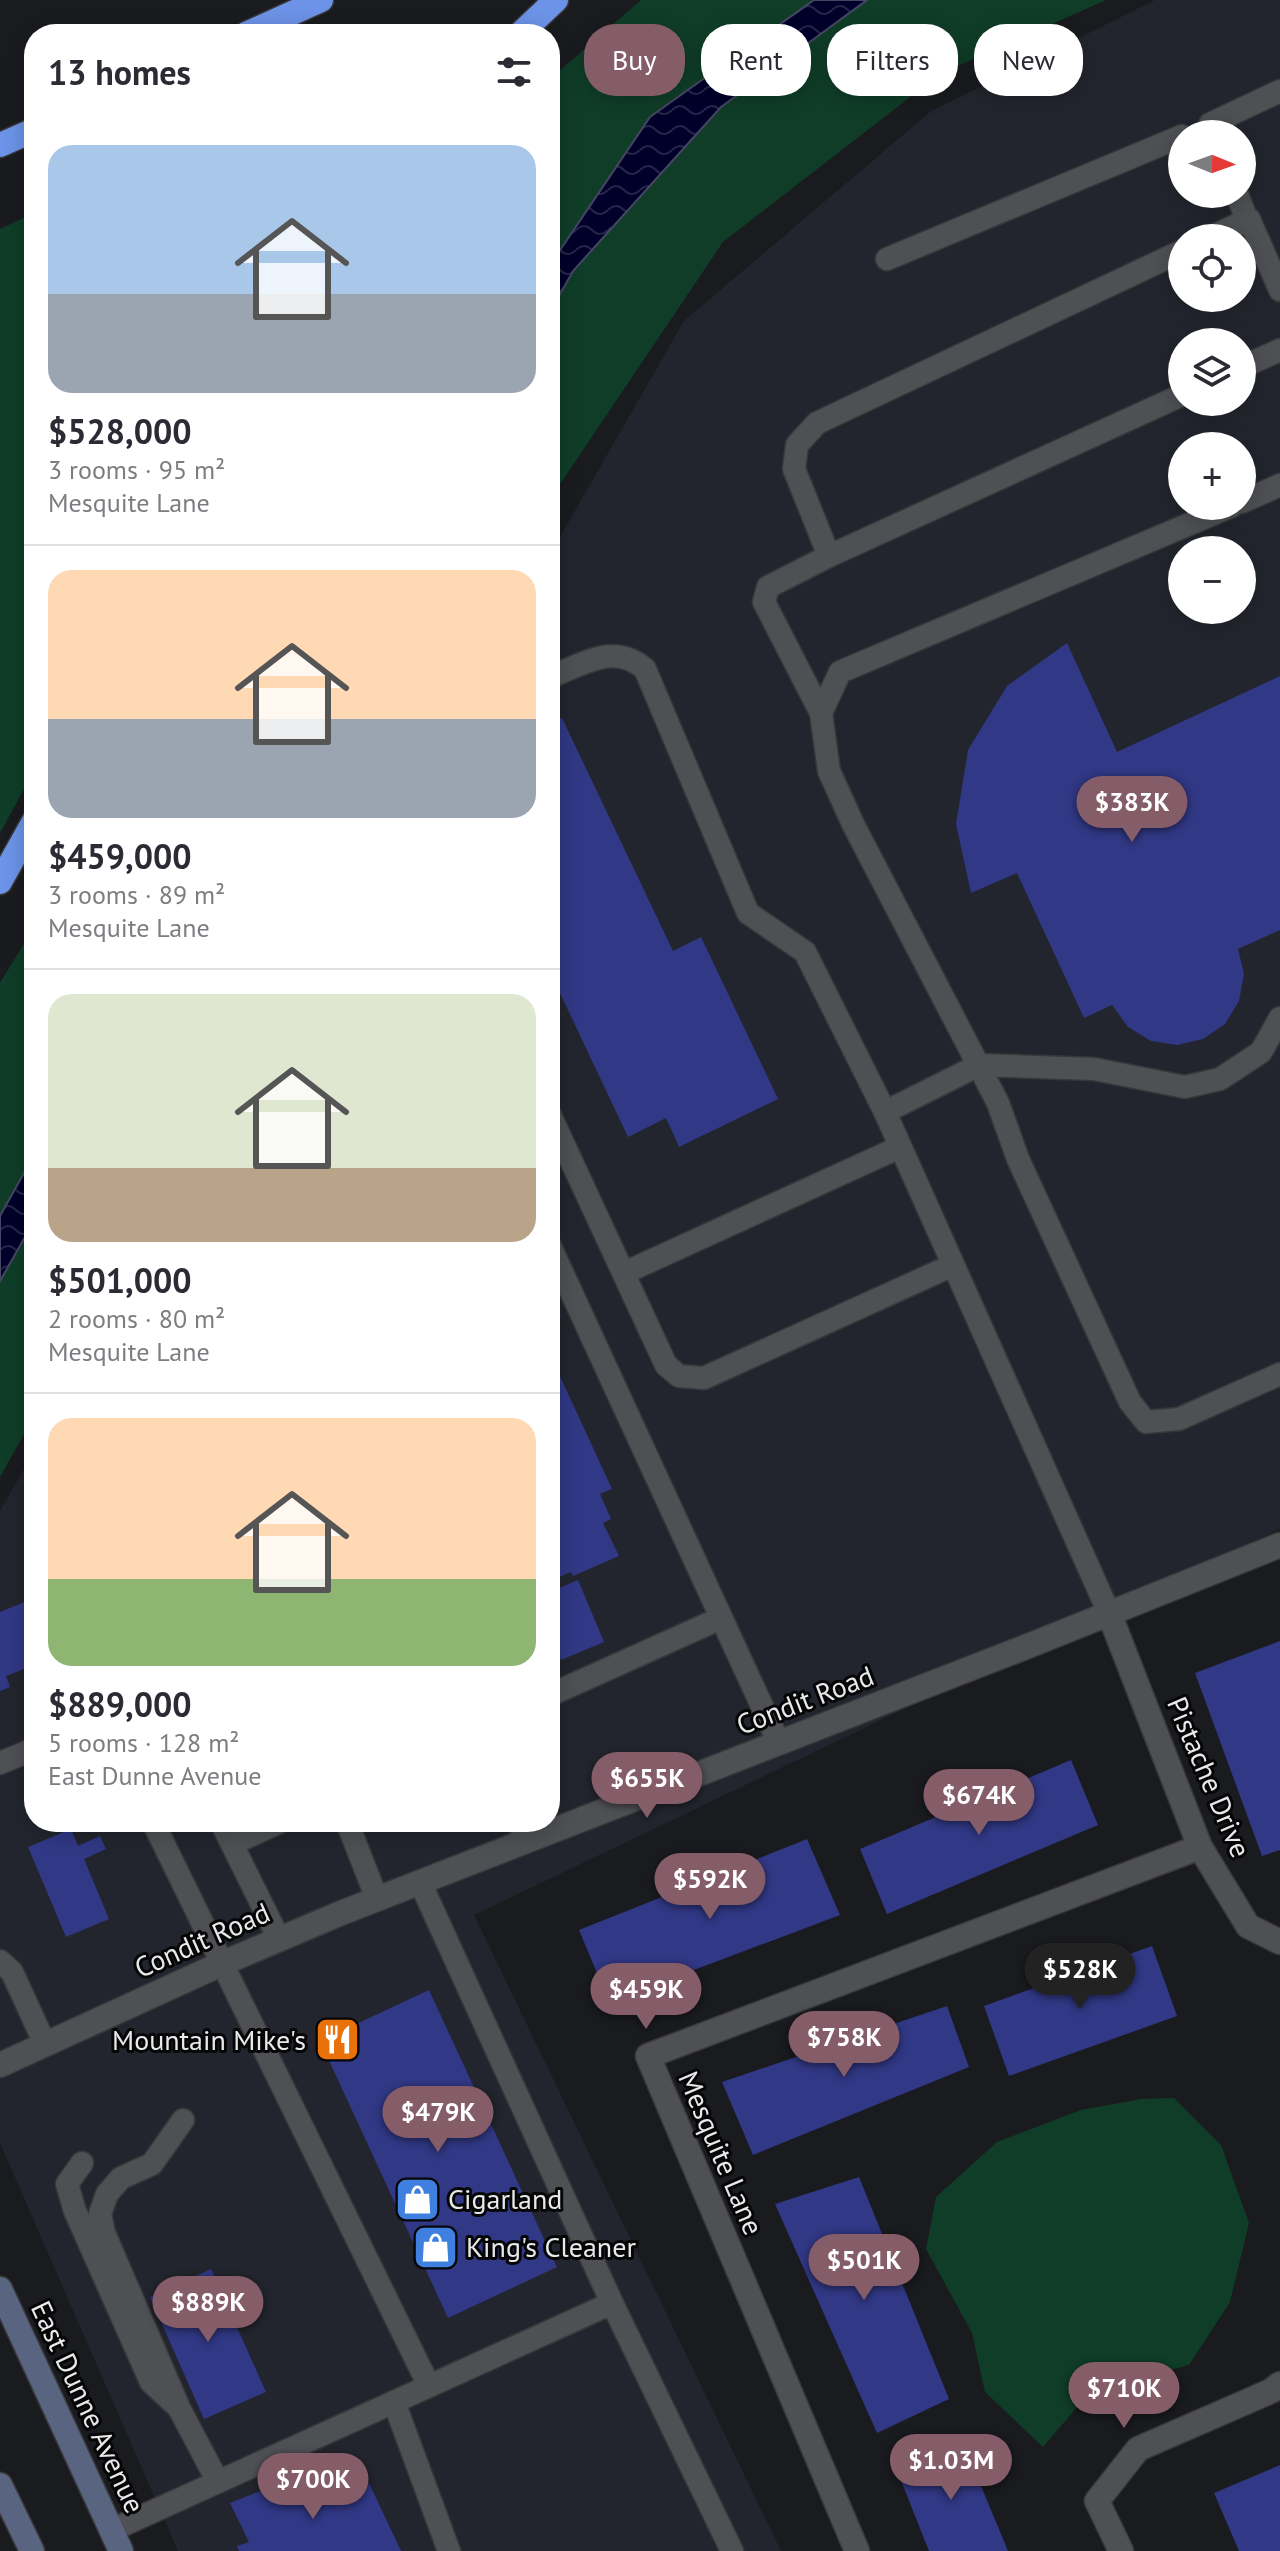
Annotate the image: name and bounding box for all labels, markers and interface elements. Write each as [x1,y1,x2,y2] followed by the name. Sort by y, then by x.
[584,24,685,96] chip: Buy
[701,24,811,96] chip: Rent
[827,24,958,96] chip: Filters
[974,24,1083,96] chip: New
[48,50,191,94] text: 13 homes
[492,50,536,94] icon: filters
[1168,120,1256,208] north arrow
[1168,120,1256,624] map controls
[220,197,364,341] icon: home
[1168,224,1256,312] button: locate
[1168,328,1256,416] button: layers
[48,409,192,453] text: $528,000
[1168,432,1256,520] button: +
[48,453,225,486] text: 3 rooms · 95 m²
[48,486,210,519] text: Mesquite Lane
[1168,536,1256,624] button: −
[220,622,364,766] icon: home
[1076,776,1188,844] pin: $383K
[1094,785,1170,818] text: $383K
[48,834,192,878] text: $459,000
[48,878,225,911] text: 3 rooms · 89 m²
[48,911,210,944] text: Mesquite Lane
[220,1046,364,1190] icon: home
[48,1258,192,1302] text: $501,000
[48,1302,225,1335] text: 2 rooms · 80 m²
[48,1335,210,1368] text: Mesquite Lane
[220,1470,364,1614] icon: home
[731,1656,879,1743] street label: Condit Road
[48,1682,192,1726] text: $889,000
[1159,1691,1260,1863] street label: Pistache Drive
[48,1726,240,1759] text: 5 rooms · 128 m²
[591,1752,703,1820] pin: $655K
[48,1759,262,1792] text: East Dunne Avenue
[609,1761,685,1794] text: $655K
[923,1769,1035,1837] pin: $674K
[941,1778,1017,1811] text: $674K
[654,1853,766,1921] pin: $592K
[672,1862,748,1895] text: $592K
[128,1893,275,1986] street label: Condit Road
[1024,1943,1136,2011] pin: $528K
[1042,1952,1118,1985] text: $528K
[590,1963,702,2031] pin: $459K
[608,1972,684,2005] text: $459K
[788,2011,900,2079] pin: $758K
[313,2016,361,2064] restaurant icon: Mountain Mike's
[806,2020,882,2053] text: $758K
[112,2021,306,2058] place label: Mountain Mike's
[670,2065,772,2240] street label: Mesquite Lane
[382,2086,494,2154] pin: $479K
[400,2095,476,2128] text: $479K
[393,2175,441,2223] shop icon: Cigarland
[448,2180,562,2217] place label: Cigarland
[411,2223,459,2271] shop icon: King's Cleaner
[466,2228,636,2265] place label: King's Cleaner
[808,2234,920,2302] pin: $501K
[826,2243,902,2276] text: $501K
[152,2276,264,2344] pin: $889K
[170,2285,246,2318] text: $889K
[23,2295,154,2519] street label: East Dunne Avenue
[1068,2362,1180,2430] pin: $710K
[1086,2371,1162,2404] text: $710K
[886,2434,1016,2502] pin: $1.03M
[908,2443,994,2476] text: $1.03M
[257,2453,369,2521] pin: $700K
[275,2462,351,2495] text: $700K

